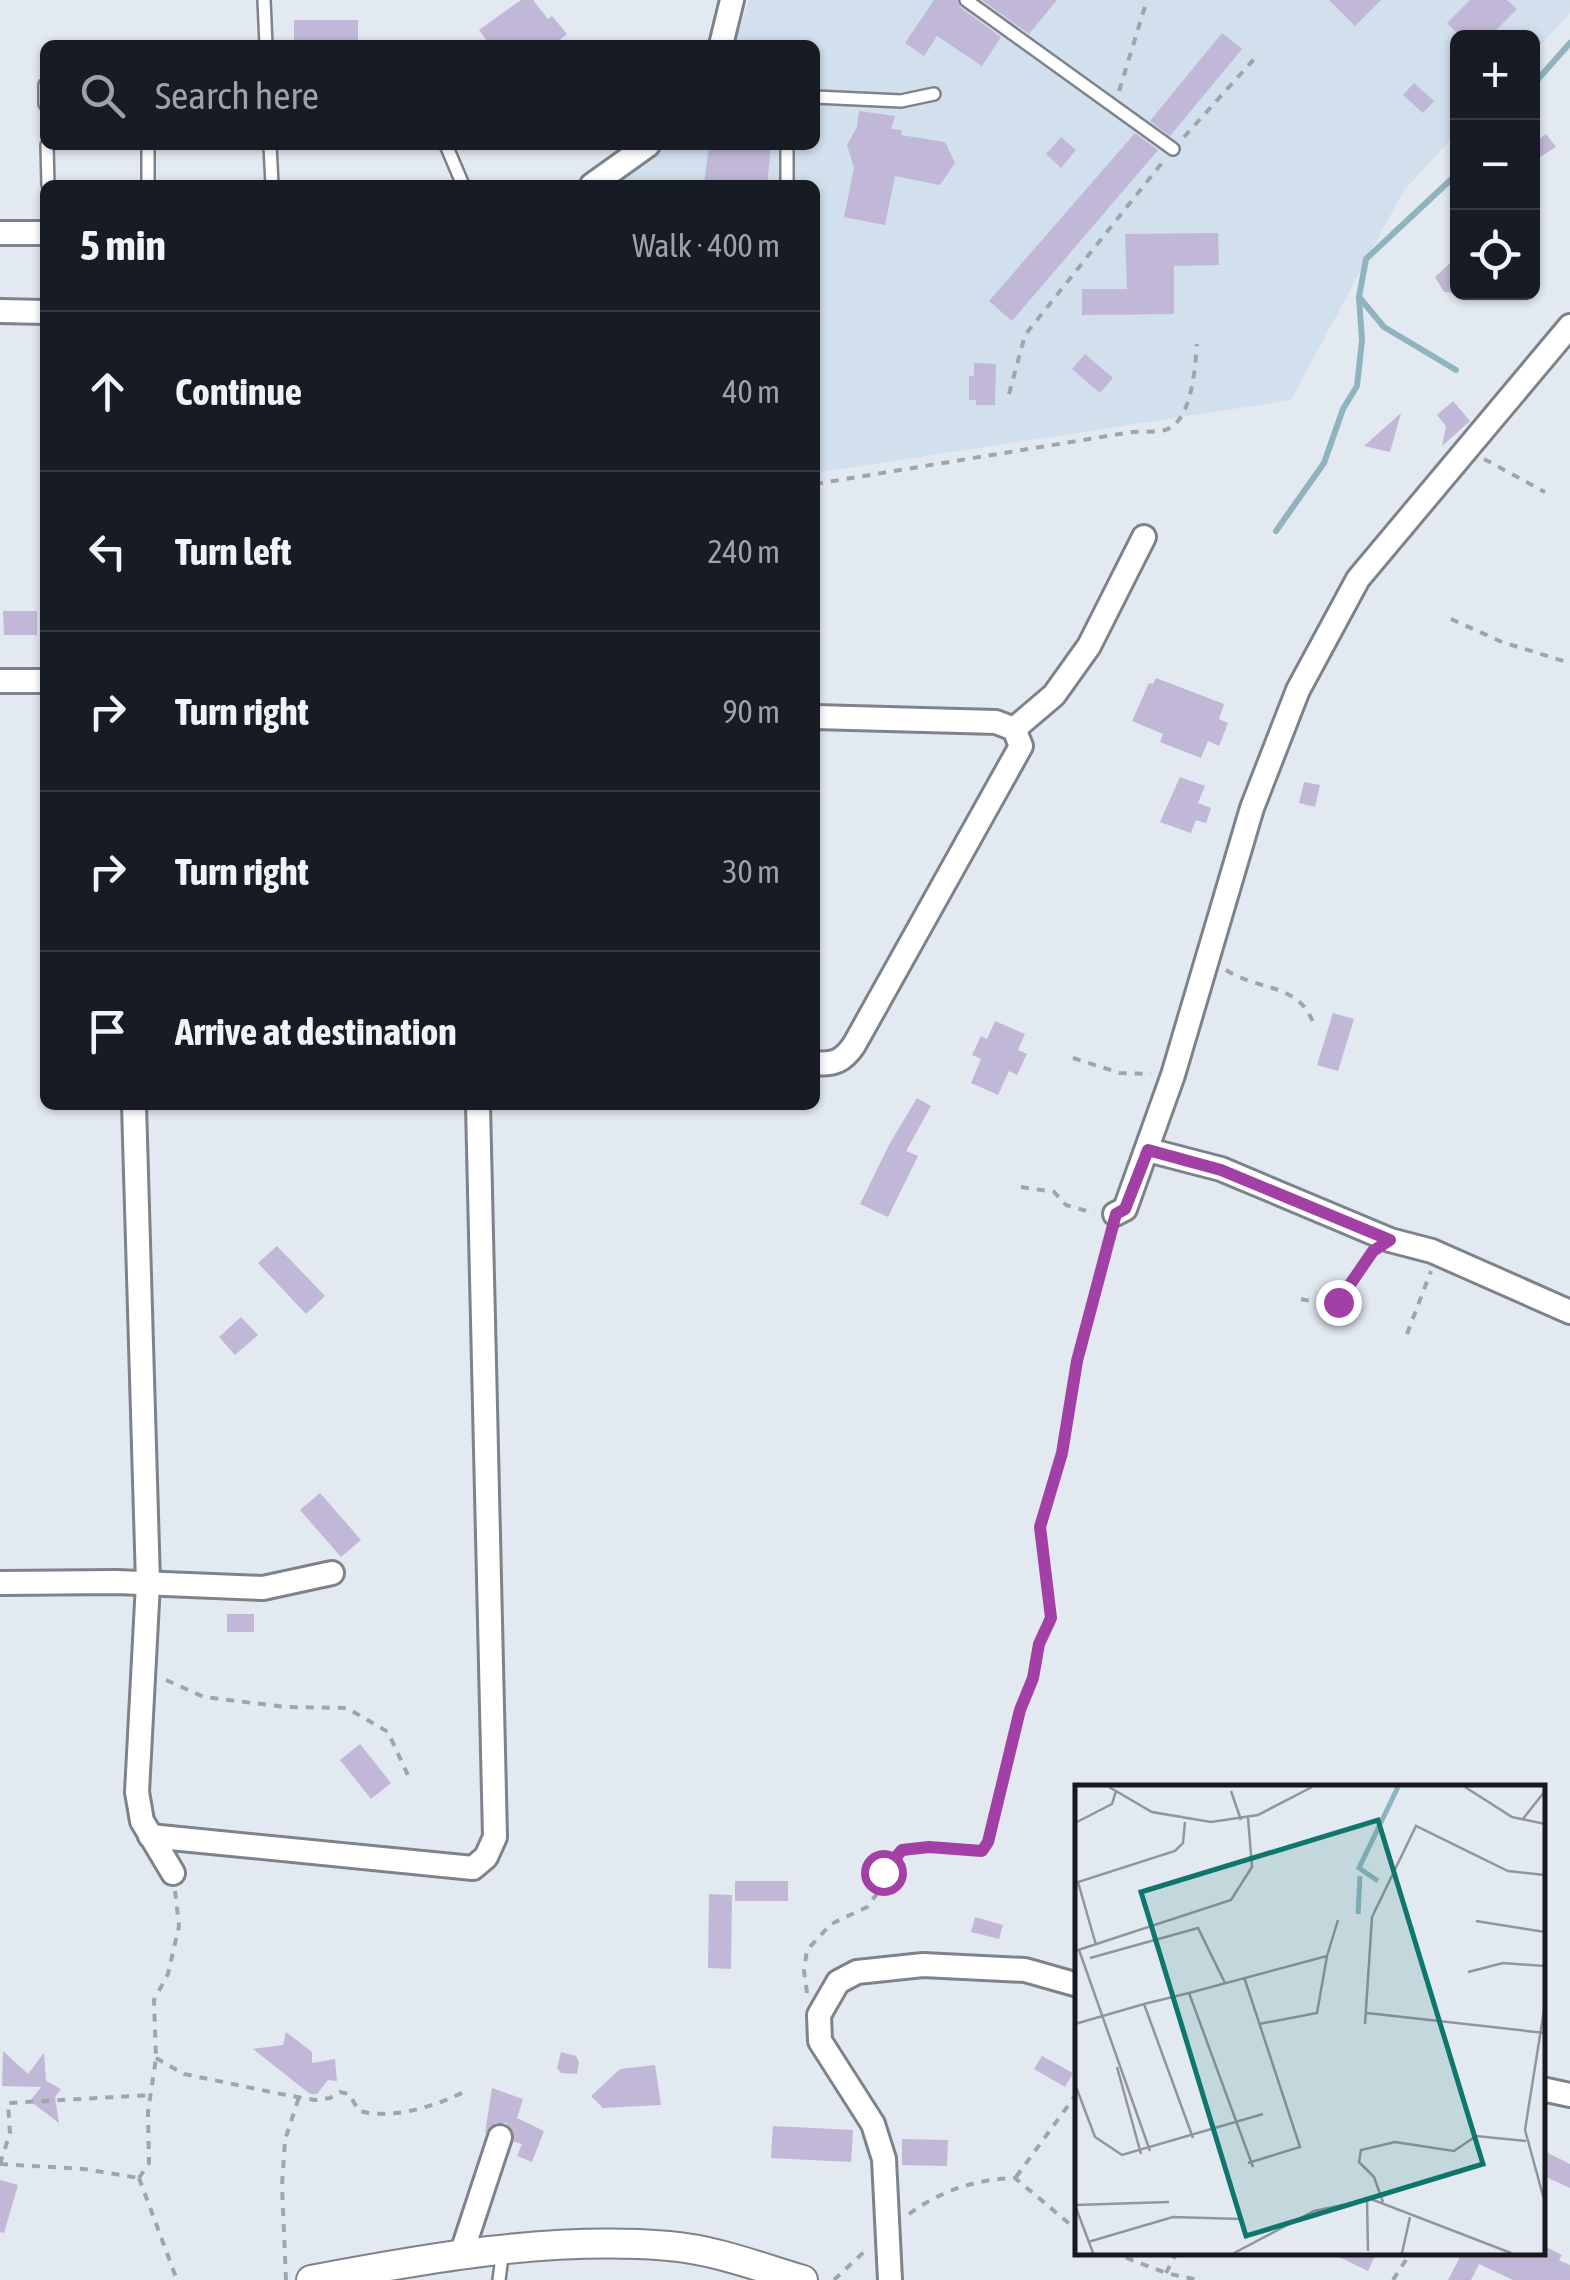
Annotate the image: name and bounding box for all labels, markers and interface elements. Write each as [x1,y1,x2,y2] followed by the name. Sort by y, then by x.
[1450,30,1540,300] map controls
[1450,30,1540,120] button: +
[40,40,820,150] search box
[75,68,130,123] icon: search
[155,74,319,117] text: Search here
[1450,120,1540,210] button: −
[1450,210,1540,300] button: locate
[80,221,166,269] text: 5 min
[632,227,780,264] text: Walk · 400 m
[80,364,135,419] icon: ahead
[175,370,302,413] text: Continue
[722,373,780,410] text: 40 m
[80,524,135,579] icon: left
[175,530,291,573] text: Turn left
[707,533,780,570] text: 240 m
[80,684,135,739] icon: right
[175,690,309,733] text: Turn right
[722,693,780,730] text: 90 m
[80,844,135,899] icon: right
[175,850,309,893] text: Turn right
[722,853,780,890] text: 30 m
[80,1004,135,1059] icon: arrive
[175,1010,457,1053] text: Arrive at destination
[1316,1280,1362,1326] route end
[1075,1785,1545,2255] inset map
[861,1850,907,1896] route start

